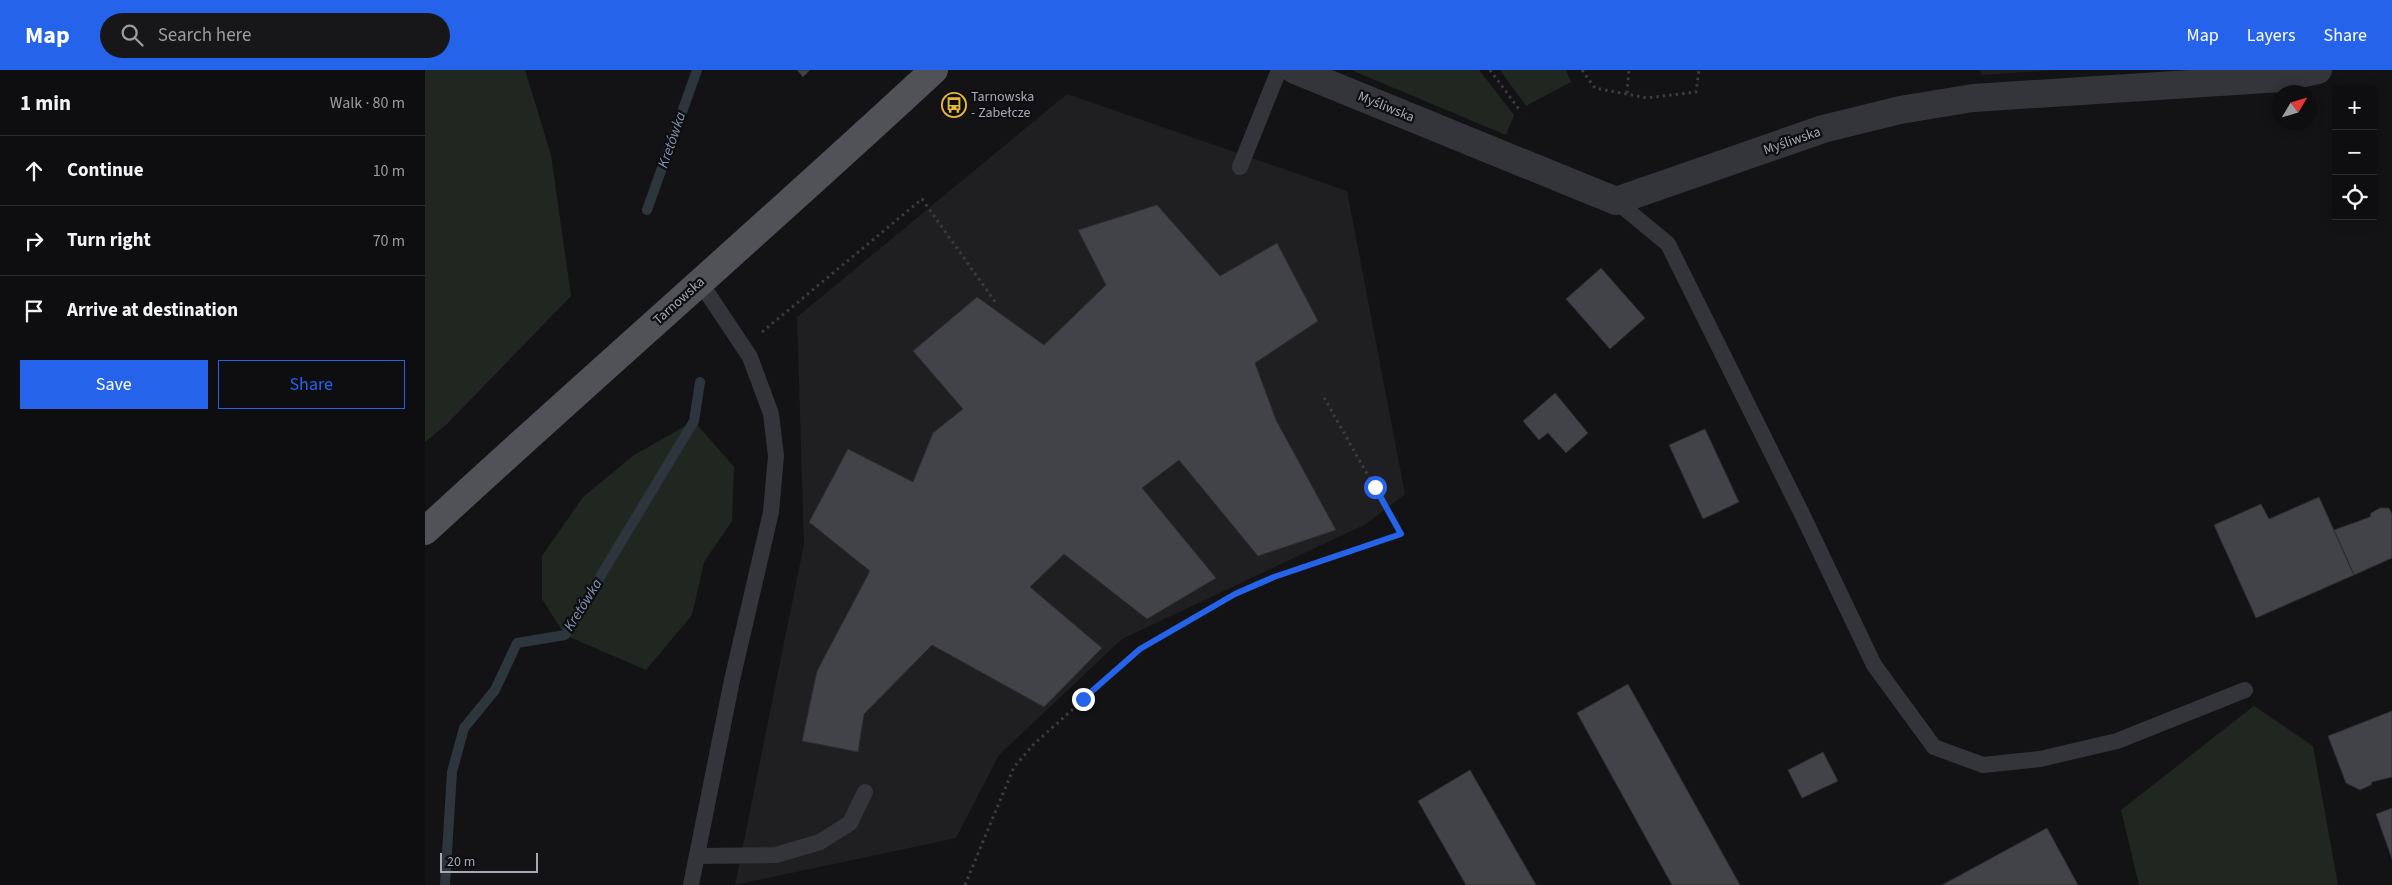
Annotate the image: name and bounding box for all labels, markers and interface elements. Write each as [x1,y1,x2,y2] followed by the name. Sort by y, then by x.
[100,13,450,58] search box
[25,18,70,53] text: Map
[118,21,146,49] icon: search
[158,22,251,49] text: Search here
[2187,23,2219,48] text: Map
[2247,23,2296,48] text: Layers
[2324,23,2367,48] text: Share
[2272,85,2317,130] north arrow
[2332,85,2377,220] map controls
[2332,85,2377,130] button: +
[971,87,1034,123] place label: Tarnowska - Zabełcze
[1355,87,1417,127] street label: Myśliwska
[20,88,71,118] text: 1 min
[330,92,405,114] text: Walk · 80 m
[941,92,967,118] bus stop icon: Tarnowska - Zabełcze
[653,109,691,171] water label: Kretówka
[1761,122,1823,160] street label: Myśliwska
[2332,130,2377,175] button: −
[20,157,48,185] icon: ahead
[67,157,144,184] text: Continue
[373,160,405,182] text: 10 m
[2332,175,2377,220] button: locate
[20,227,48,255] icon: right
[67,227,151,254] text: Turn right
[373,230,405,252] text: 70 m
[649,272,709,330] street label: Tarnowska
[20,297,48,325] icon: arrive
[67,297,238,324] text: Arrive at destination
[20,360,208,409] button: Save
[218,360,405,409] button: Share
[1364,476,1387,499] route start
[559,575,607,635] water label: Kretówka
[1072,688,1095,711] route end
[440,850,537,873] scale bar
[447,852,475,872] text: 20 m

